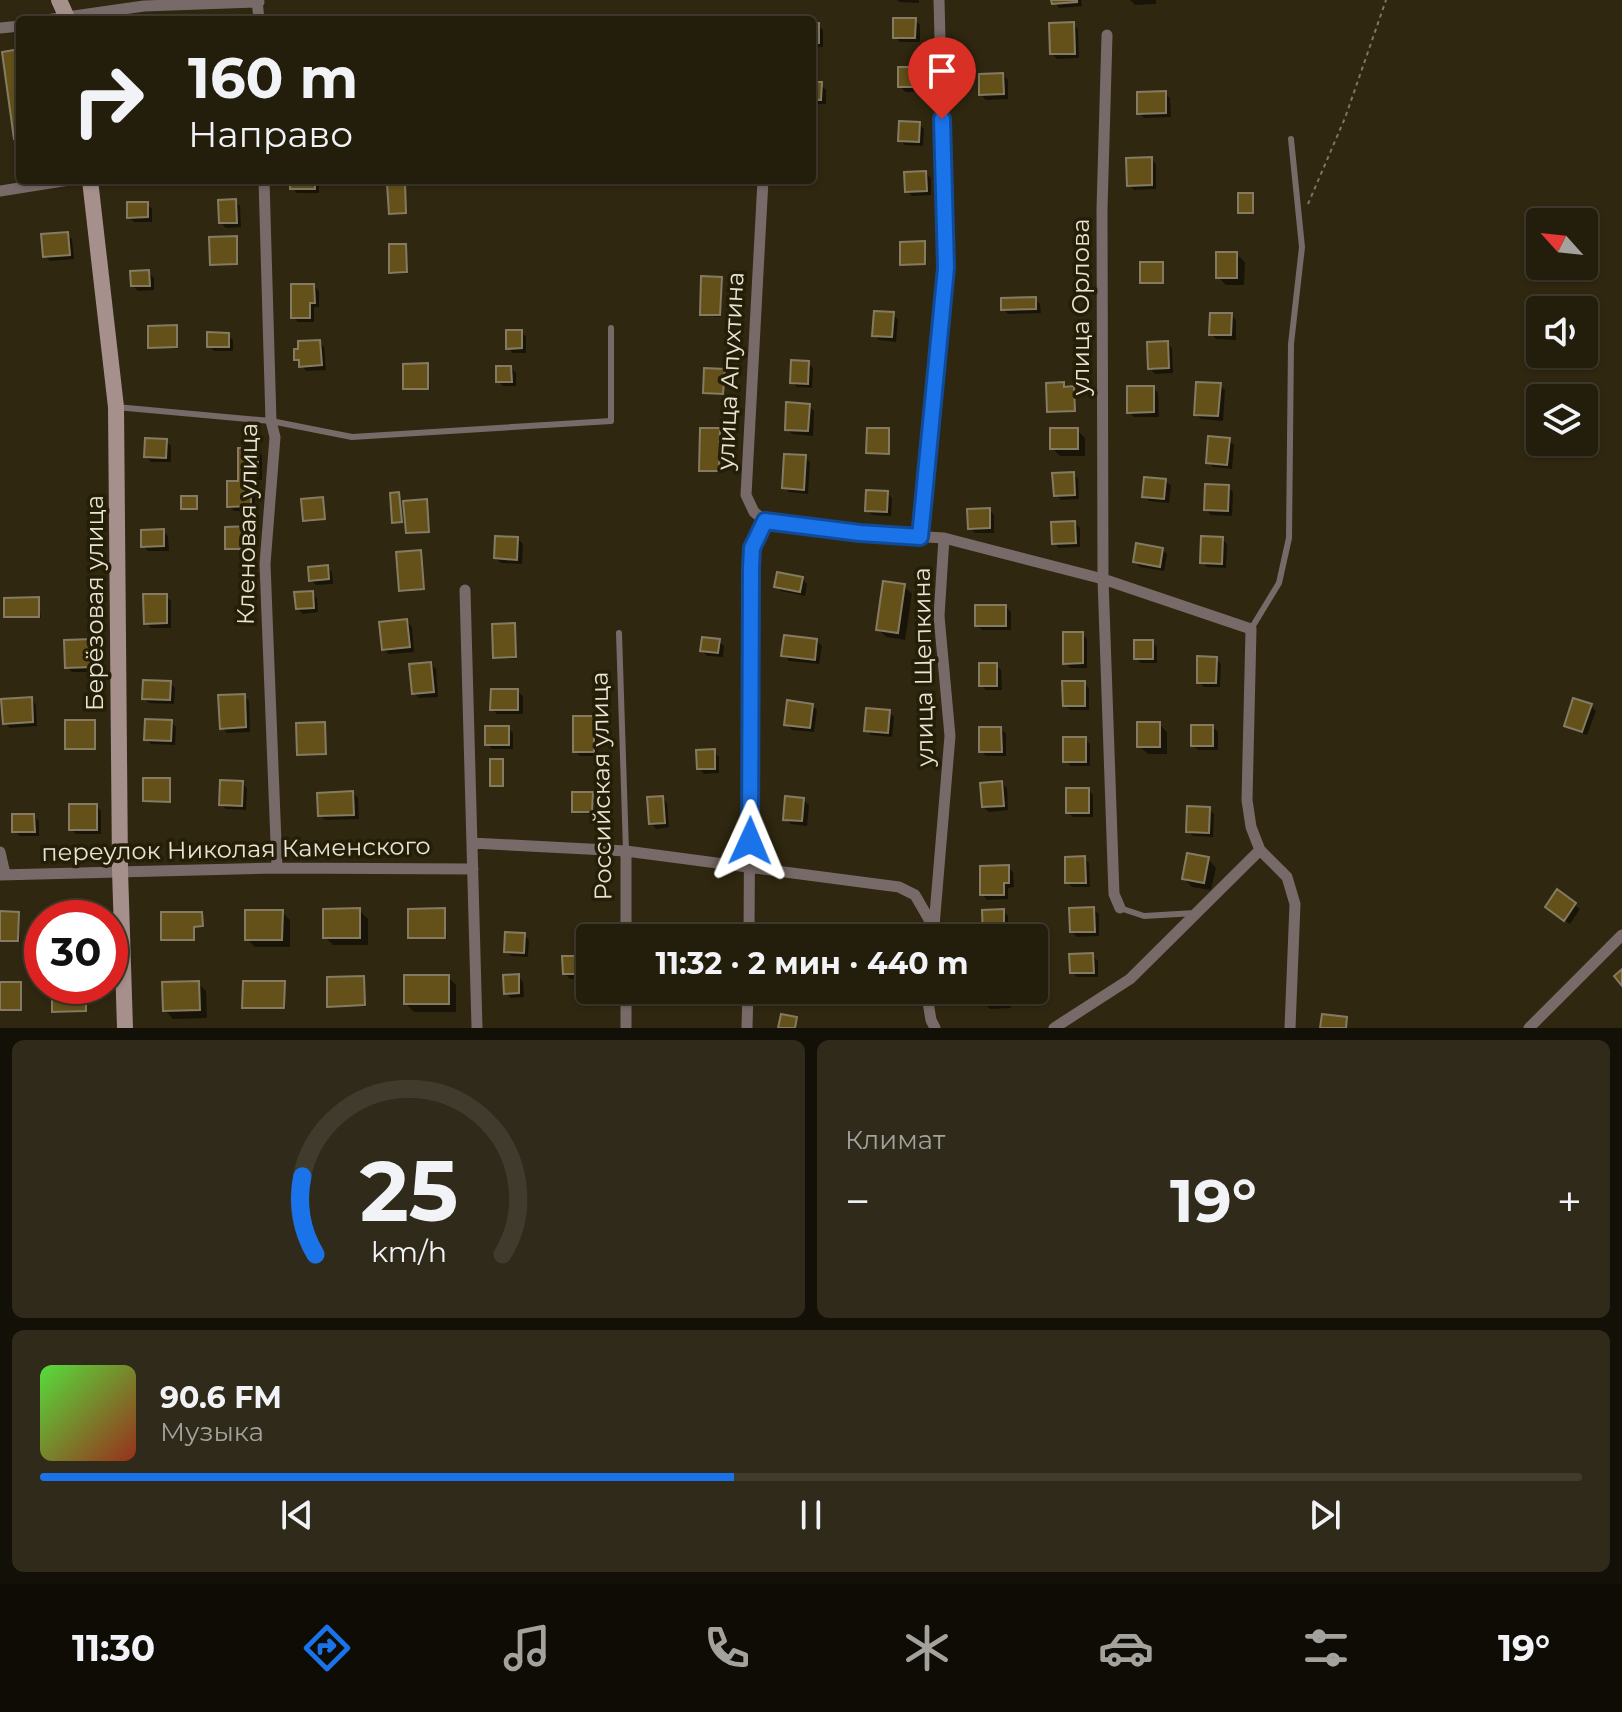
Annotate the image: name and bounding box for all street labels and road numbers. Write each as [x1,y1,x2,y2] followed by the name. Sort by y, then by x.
[1066,218,1095,397] street label: улица Орлова
[710,271,750,472] street label: улица Апухтина
[231,423,263,625] street label: Кленовая улица
[80,495,109,711] street label: Берёзовая улица
[907,567,939,768] street label: улица Щепкина
[585,671,617,901] street label: Российская улица
[41,831,431,867] street label: переулок Николая Каменского

